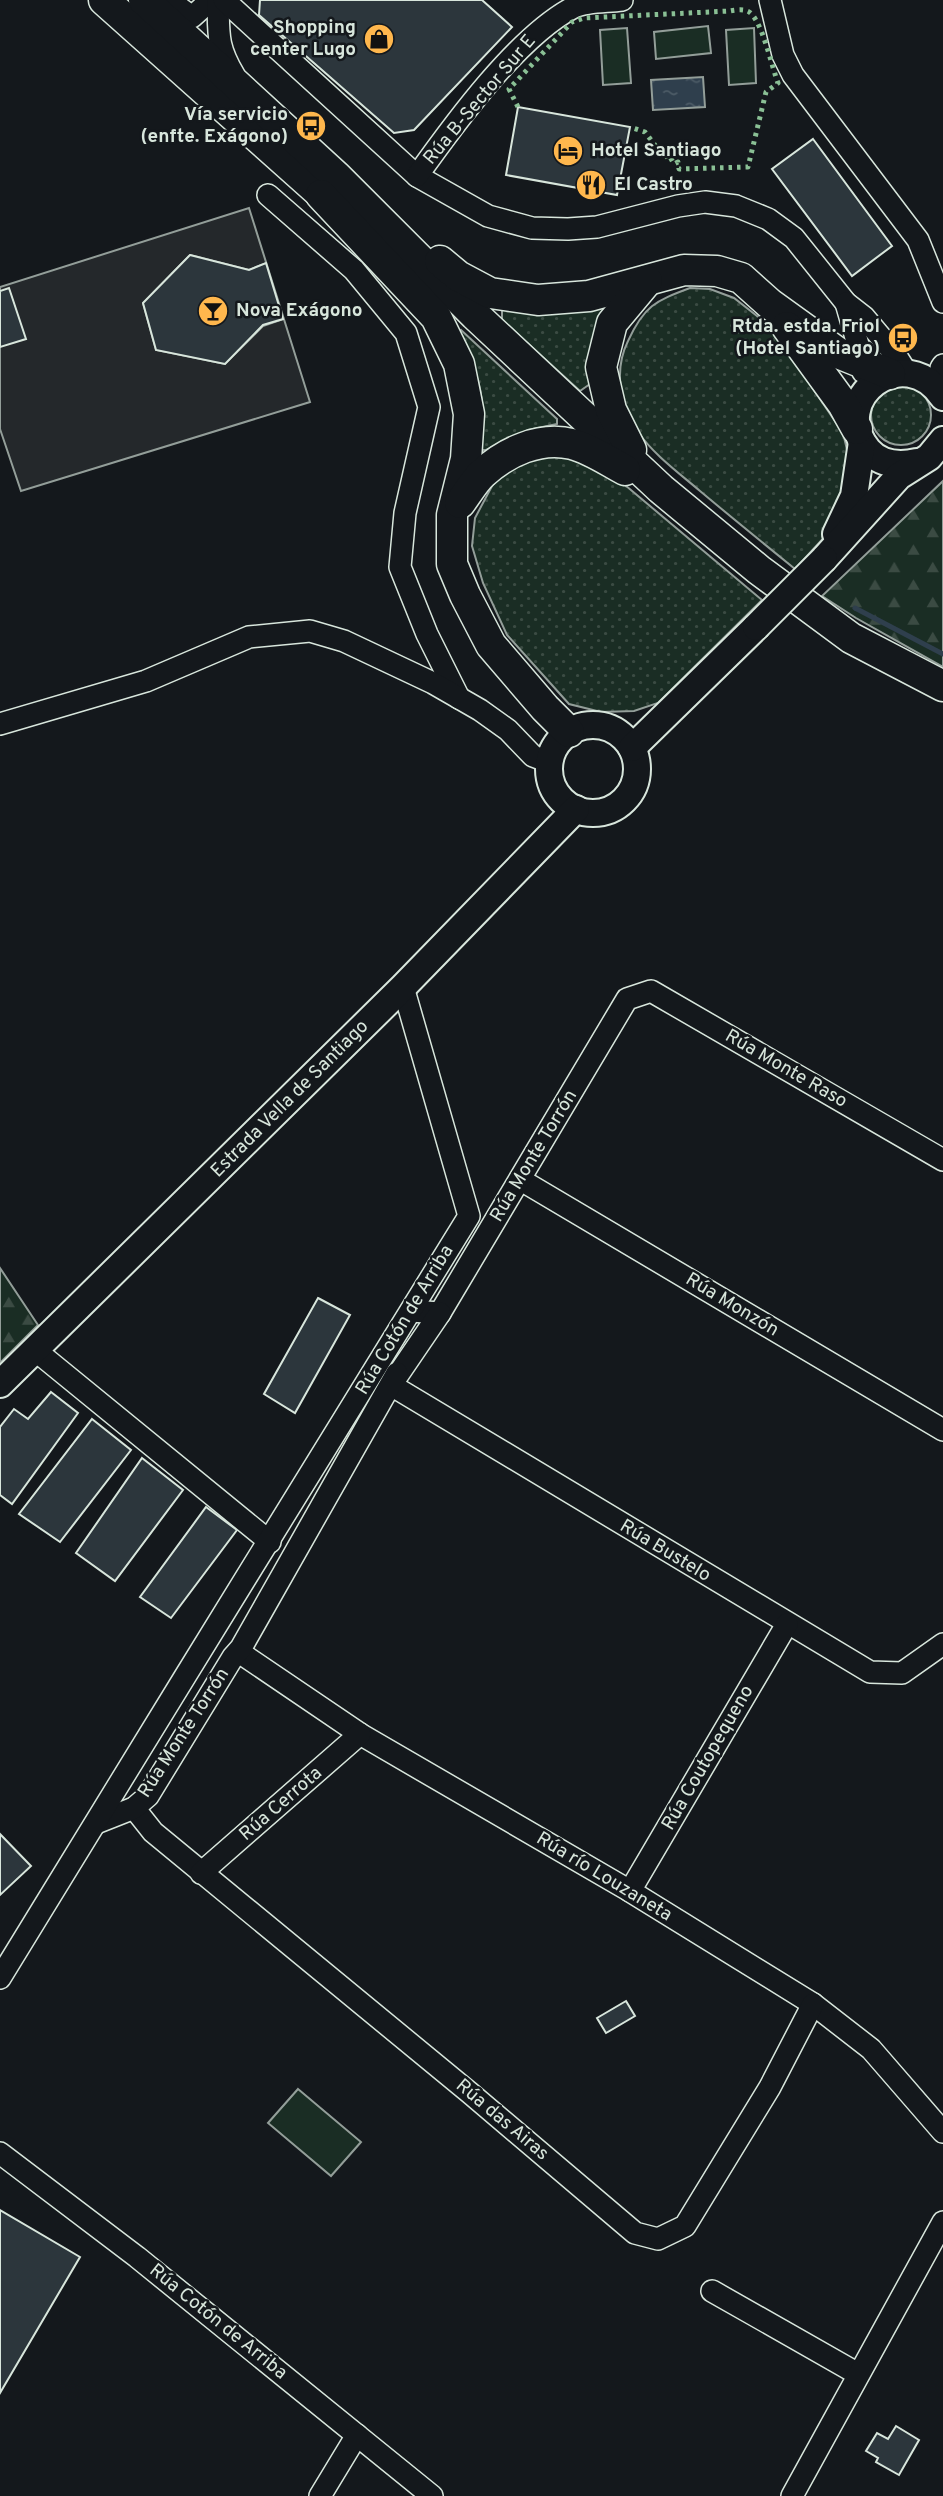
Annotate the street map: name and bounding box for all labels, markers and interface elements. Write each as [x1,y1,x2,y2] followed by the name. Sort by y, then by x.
[250,16,356,62] place label: Shopping center Lugo
[362,22,396,56] shop icon: Shopping center Lugo
[418,30,542,170] street label: Rúa B-Sector Sur E
[141,103,288,149] place label: Vía servicio (enfte. Exágono)
[294,109,328,143] bus stop icon: Vía servicio (enfte. Exágono)
[551,134,585,168] hotel icon: Hotel Santiago
[591,139,722,163] place label: Hotel Santiago
[574,168,608,202] restaurant icon: El Castro
[614,173,693,197] place label: El Castro
[196,294,230,328] bar icon: Nova Exágono
[236,299,363,323] place label: Nova Exágono
[732,315,880,361] place label: Rtda. estda. Friol (Hotel Santiago)
[886,321,920,355] bus stop icon: Rtda. estda. Friol (Hotel Santiago)
[206,1015,374,1183] street label: Estrada Vella de Santiago
[721,1024,851,1114] street label: Rúa Monte Raso
[485,1086,583,1226] street label: Rúa Monte Torrón
[351,1241,459,1399] street label: Rúa Cotón de Arriba
[681,1268,783,1342] street label: Rúa Monzón
[615,1514,715,1588] street label: Rúa Bustelo
[133,1664,235,1802] street label: Rúa Monte Torrón
[657,1681,759,1835] street label: Rúa Coutopequeno
[235,1762,327,1846] street label: Rúa Cerrota
[532,1827,676,1927] street label: Rúa río Louzaneta
[450,2074,554,2166] street label: Rúa das Airas
[144,2259,292,2385] street label: Rúa Cotón de Arriba

